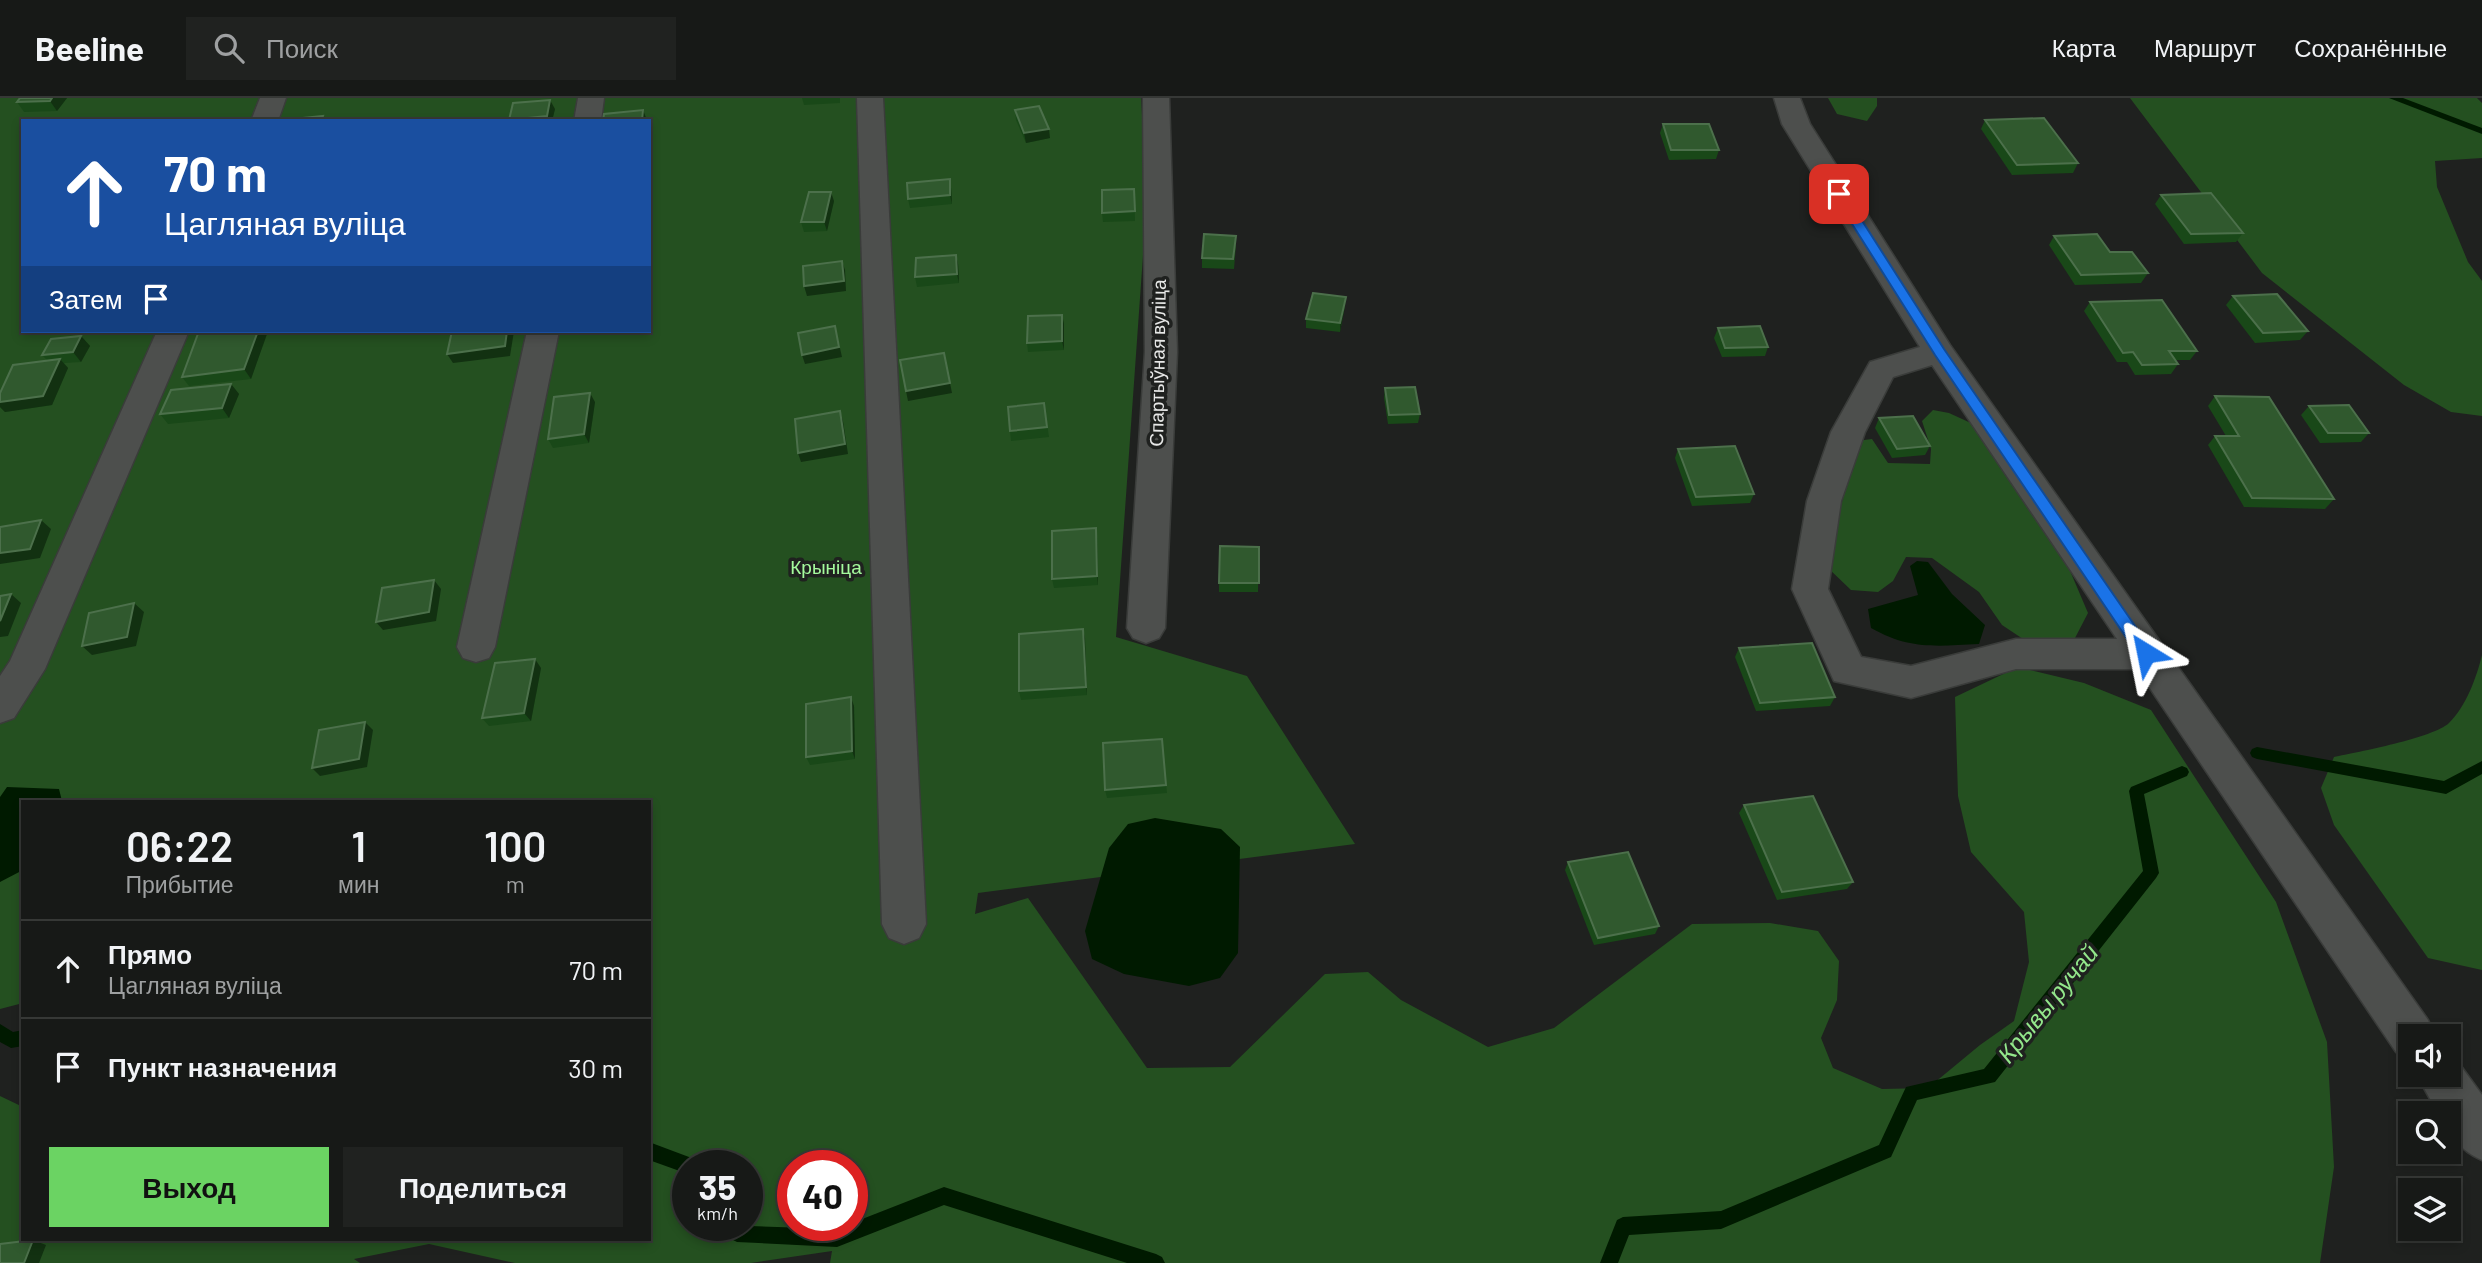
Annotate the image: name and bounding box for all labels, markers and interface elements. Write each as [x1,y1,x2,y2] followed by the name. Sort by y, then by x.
[186,17,676,80] search box
[35,28,144,68] text: Beeline
[210,29,248,67] icon: search
[266,32,338,63] text: Поиск
[2052,33,2116,62] text: Карта
[2154,33,2256,62] text: Маршрут
[2294,33,2447,62] text: Сохранённые
[164,143,267,202] text: 70 m
[49,147,140,238] icon: ahead
[1809,164,1869,224] pin
[1820,175,1858,213] icon: arrive
[164,203,406,241] text: Цагляная вуліца
[1144,279,1170,447] street label: Спартыўная вуліца
[137,280,175,318] icon: arrive
[49,283,123,314] text: Затем
[790,555,862,578] park label: Крыніца
[2109,616,2183,690] position arrow
[126,820,233,870] text: 06:22
[351,820,366,870] text: 1
[484,820,546,870] text: 100
[126,870,234,898] text: Прибытие
[338,870,379,898] text: мин
[506,870,525,898] text: m
[108,938,192,969] text: Прямо
[1991,938,2103,1068] water label: Крывы ручай
[49,950,87,988] icon: ahead
[569,954,623,985] text: 70 m
[108,971,282,999] text: Цагляная вуліца
[2398,1024,2461,1241] map controls
[2398,1024,2461,1087] button: sound
[49,1048,87,1086] icon: arrive
[108,1051,337,1082] text: Пункт назначения
[568,1052,623,1083] text: 30 m
[2398,1101,2461,1164] button: search
[49,1147,329,1227] button: Выход
[343,1147,623,1227] button: Поделиться
[777,1150,868,1241] speed limit sign: 40
[699,1165,736,1207] text: 35
[2398,1178,2461,1241] button: layers
[697,1202,738,1224] text: km/h

